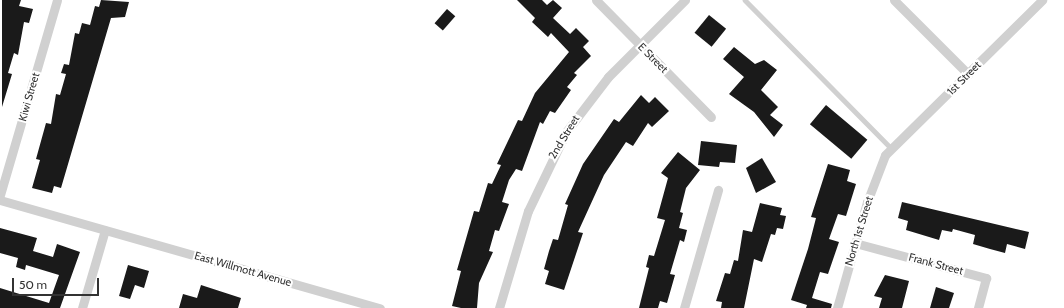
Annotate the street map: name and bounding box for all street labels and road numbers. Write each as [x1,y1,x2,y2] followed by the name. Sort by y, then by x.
[635,40,671,76] street label: E Street
[944,58,984,98] street label: 1st Street
[16,71,42,123] street label: Kiwi Street
[546,113,582,161] street label: 2nd Street
[842,195,876,267] street label: North 1st Street
[193,249,293,289] street label: East Willmott Avenue
[907,250,965,278] street label: Frank Street

